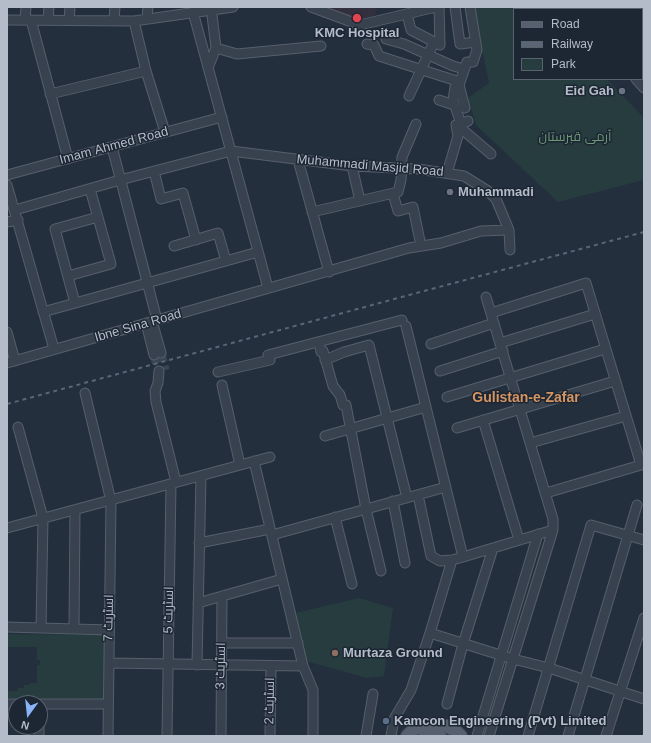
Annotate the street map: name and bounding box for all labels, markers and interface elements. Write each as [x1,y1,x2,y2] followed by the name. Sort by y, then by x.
[513,8,643,80] legend
[351,12,363,24] marker: KMC Hospital
[551,17,580,31] text: Road
[315,25,399,41] place label: KMC Hospital
[551,37,593,51] text: Railway
[551,57,576,71] text: Park
[565,83,614,99] place label: Eid Gah
[617,86,627,96] marker: Eid Gah
[58,124,170,168] street label: Imam Ahmed Road
[538,129,612,145] park label: آرمی قبرستان
[296,152,444,180] street label: Muhammadi Masjid Road
[458,184,534,200] place label: Muhammadi
[445,187,455,197] marker: Muhammadi
[93,306,183,346] street label: Ibne Sina Road
[472,390,580,406] district label: Gulistan-e-Zafar
[161,586,177,634] street label: اسٹریٹ 5
[101,594,117,642] street label: اسٹریٹ 7
[213,642,229,690] street label: اسٹریٹ 3
[343,645,443,661] place label: Murtaza Ground
[330,648,340,658] marker: Murtaza Ground
[262,677,278,725] street label: اسٹریٹ 2
[8,695,48,735] north arrow
[394,713,606,729] place label: Kamcon Engineering (Pvt) Limited
[381,716,391,726] marker: Kamcon Engineering (Pvt) Limited
[20,719,31,732] text: N

